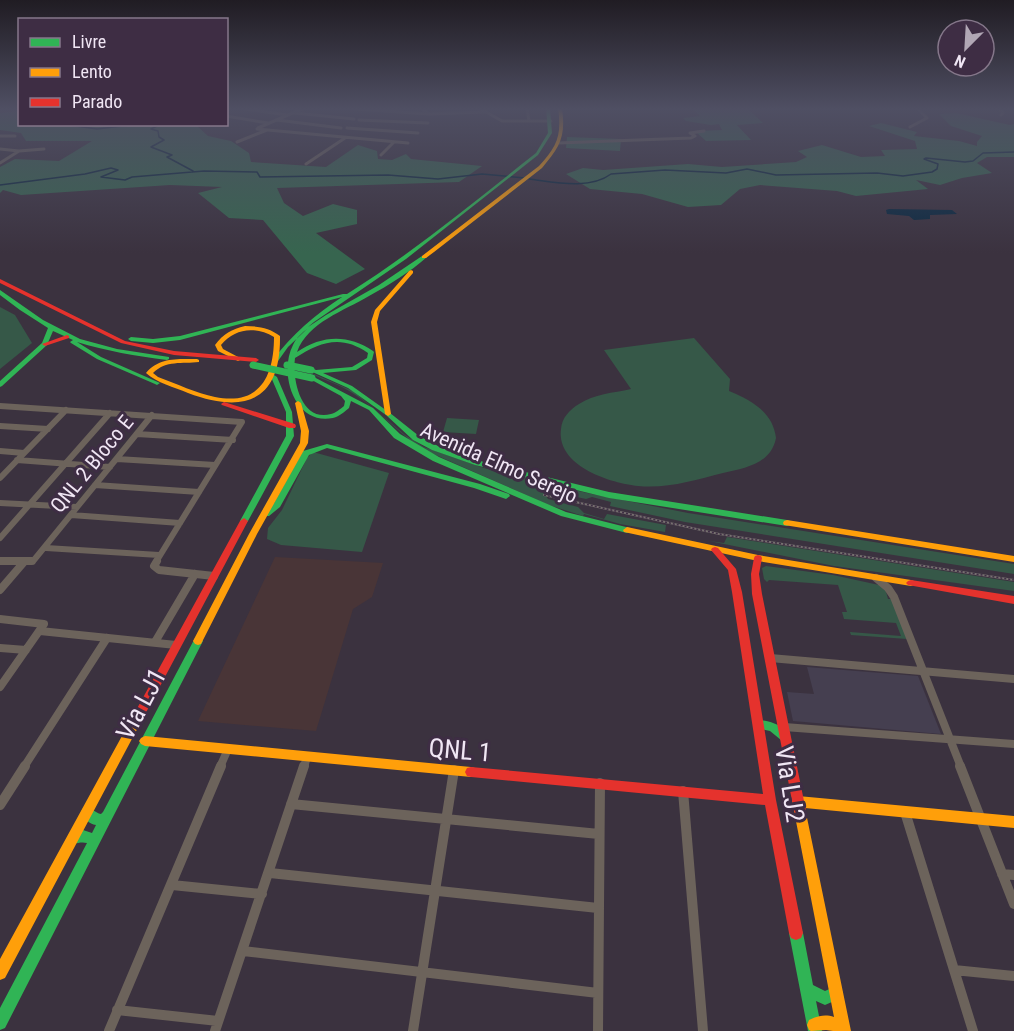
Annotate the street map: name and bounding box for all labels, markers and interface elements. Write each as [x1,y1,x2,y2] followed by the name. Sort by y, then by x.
[18,18,228,126] legend
[936,18,996,78] north arrow
[72,31,106,52] text: Livre
[952,51,968,72] text: N
[72,61,112,82] text: Lento
[72,91,122,112] text: Parado
[46,411,138,517] street label: QNL 2 Bloco E
[417,418,581,508] street label: Avenida Elmo Serejo
[110,663,172,745] street label: Via LJ1
[427,732,493,768] street label: QNL 1
[769,744,811,824] street label: Via LJ2

